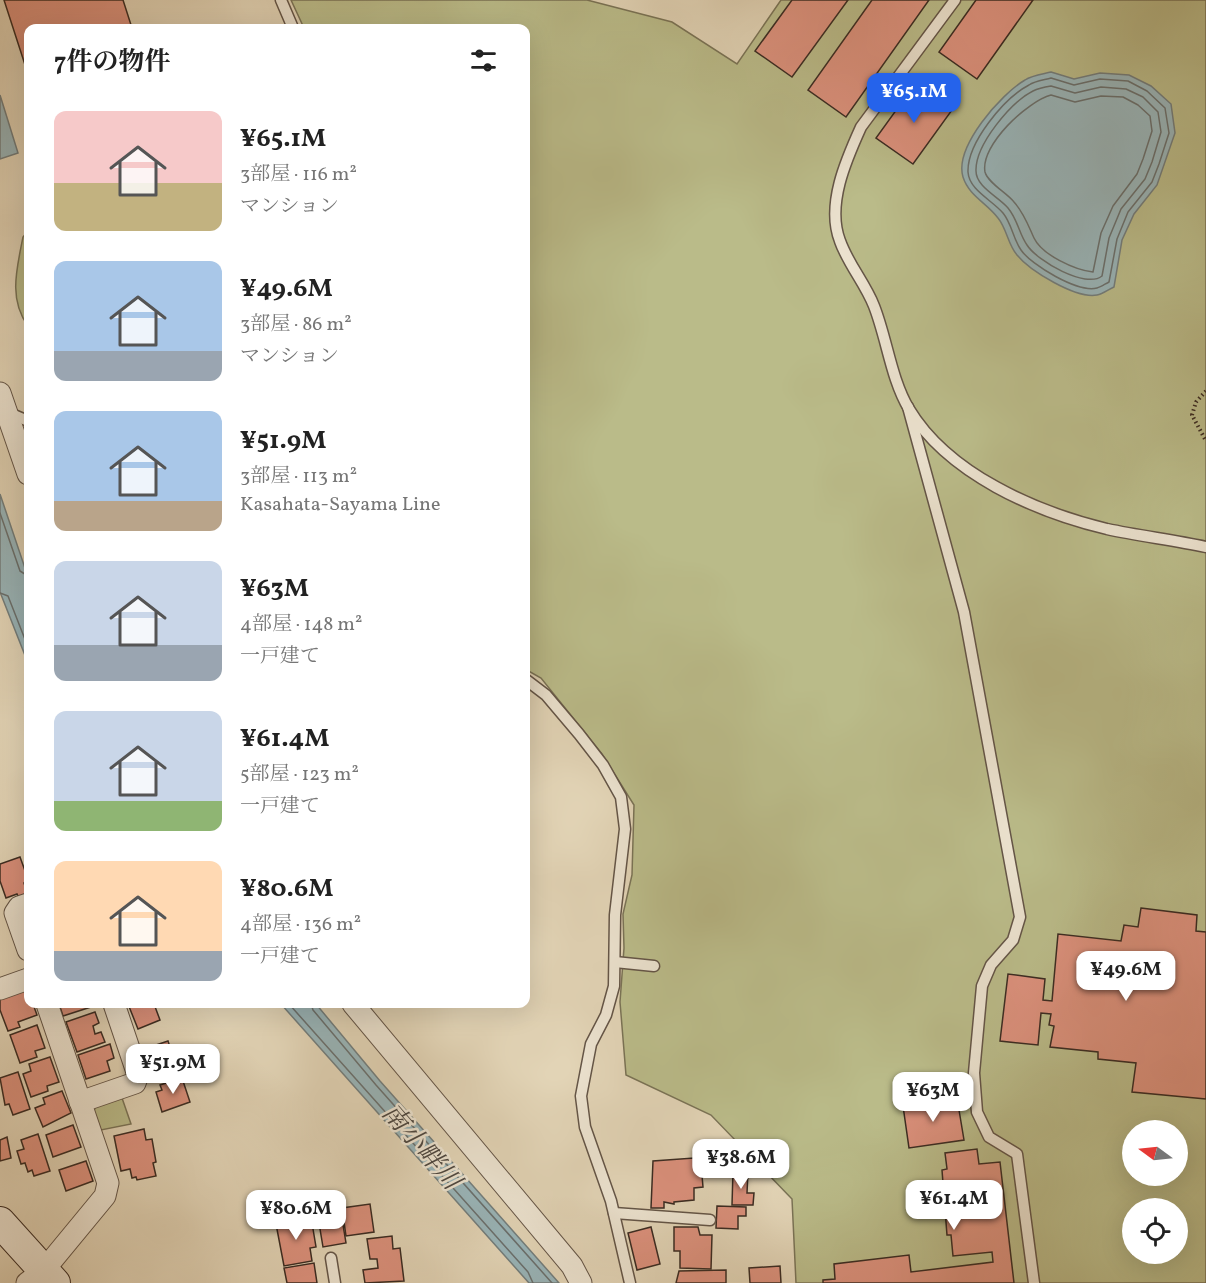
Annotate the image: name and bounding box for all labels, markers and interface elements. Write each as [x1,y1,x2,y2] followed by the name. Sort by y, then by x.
[467,44,500,77] icon: filters
[54,45,170,81] text: 7件の物件
[865,73,963,124] pin: ¥65.1M
[881,78,947,106] text: ¥65.1M
[240,121,326,157] text: ¥65.1M
[102,135,174,207] icon: home
[240,161,357,189] text: 3部屋 · 116 m²
[240,193,339,221] text: マンション
[240,271,333,307] text: ¥49.6M
[102,285,174,357] icon: home
[240,311,352,339] text: 3部屋 · 86 m²
[240,343,339,371] text: マンション
[240,423,326,459] text: ¥51.9M
[102,435,174,507] icon: home
[240,463,357,491] text: 3部屋 · 113 m²
[240,491,440,519] text: Kasahata-Sayama Line
[240,571,309,607] text: ¥63M
[102,585,174,657] icon: home
[240,611,362,639] text: 4部屋 · 148 m²
[240,643,320,671] text: 一戸建て
[240,721,329,757] text: ¥61.4M
[102,735,174,807] icon: home
[240,761,359,789] text: 5部屋 · 123 m²
[240,793,320,821] text: 一戸建て
[240,871,333,907] text: ¥80.6M
[102,885,174,957] icon: home
[240,911,361,939] text: 4部屋 · 136 m²
[240,943,320,971] text: 一戸建て
[1077,951,1175,1002] pin: ¥49.6M
[1090,956,1162,984] text: ¥49.6M
[124,1044,222,1095] pin: ¥51.9M
[140,1049,206,1077] text: ¥51.9M
[897,1072,969,1123] pin: ¥63M
[906,1077,960,1105] text: ¥63M
[373,1096,470,1201] water label: 南小畔川
[1122,1120,1188,1186] north arrow
[1122,1120,1188,1264] map controls
[692,1139,790,1190] pin: ¥38.6M
[706,1144,776,1172] text: ¥38.6M
[905,1180,1003,1231] pin: ¥61.4M
[920,1185,988,1213] text: ¥61.4M
[247,1190,345,1241] pin: ¥80.6M
[260,1195,332,1223] text: ¥80.6M
[1122,1198,1188,1264] button: locate

